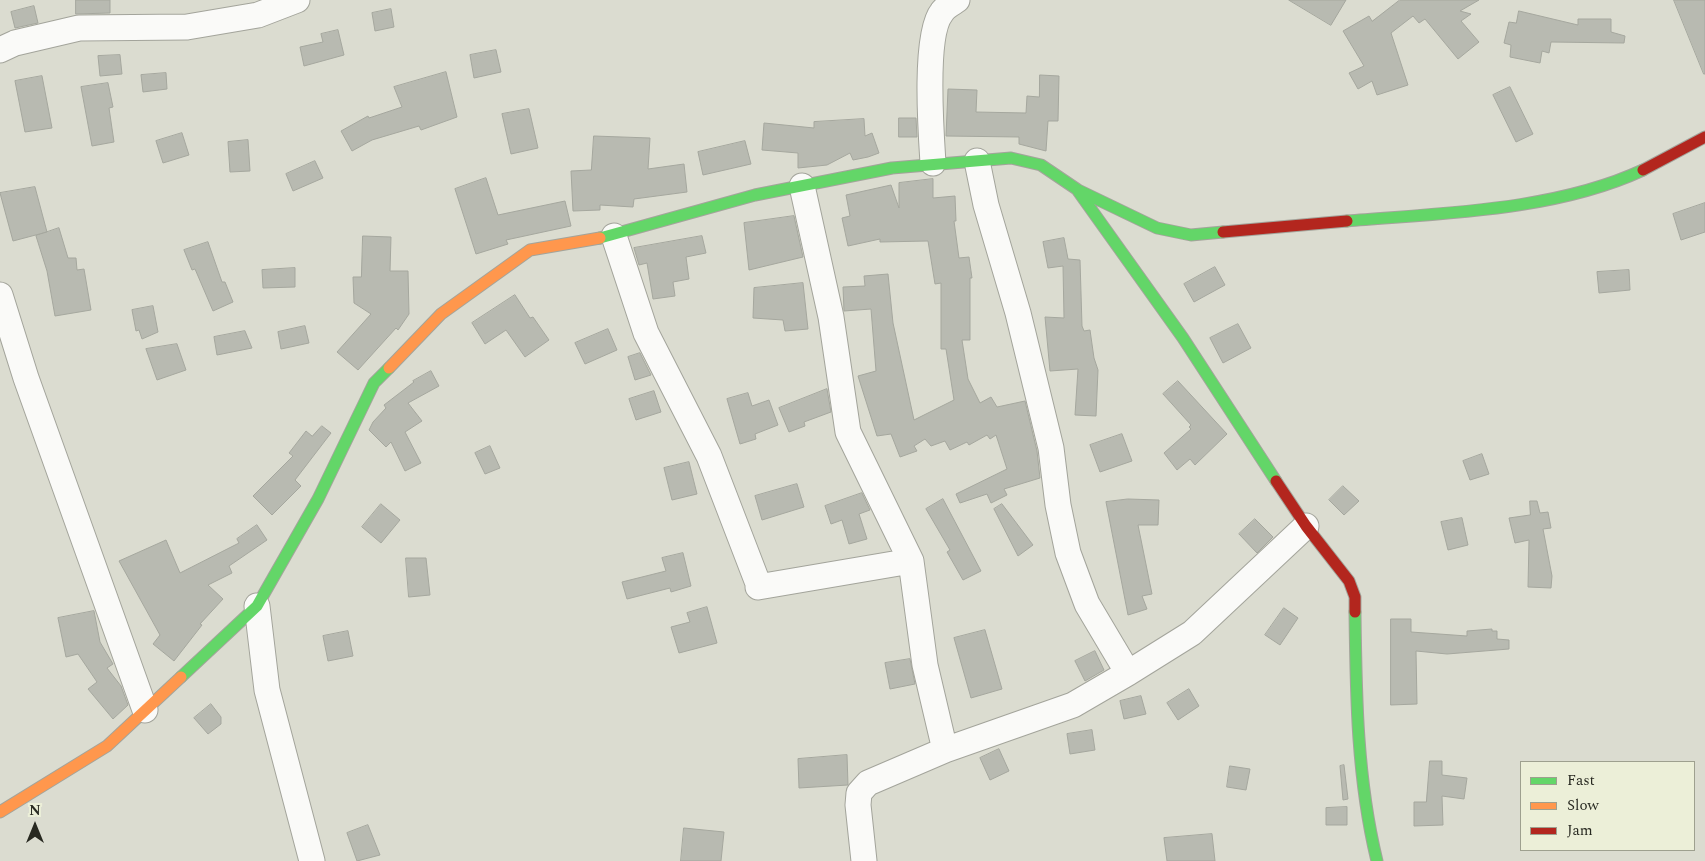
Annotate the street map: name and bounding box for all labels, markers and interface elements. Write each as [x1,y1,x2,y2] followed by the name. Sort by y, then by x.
[1520,761,1695,851] legend
[1567,769,1595,792] text: Fast
[1567,794,1599,817] text: Slow
[29,800,41,821] text: N
[10,801,60,851] north arrow
[1567,819,1593,842] text: Jam

